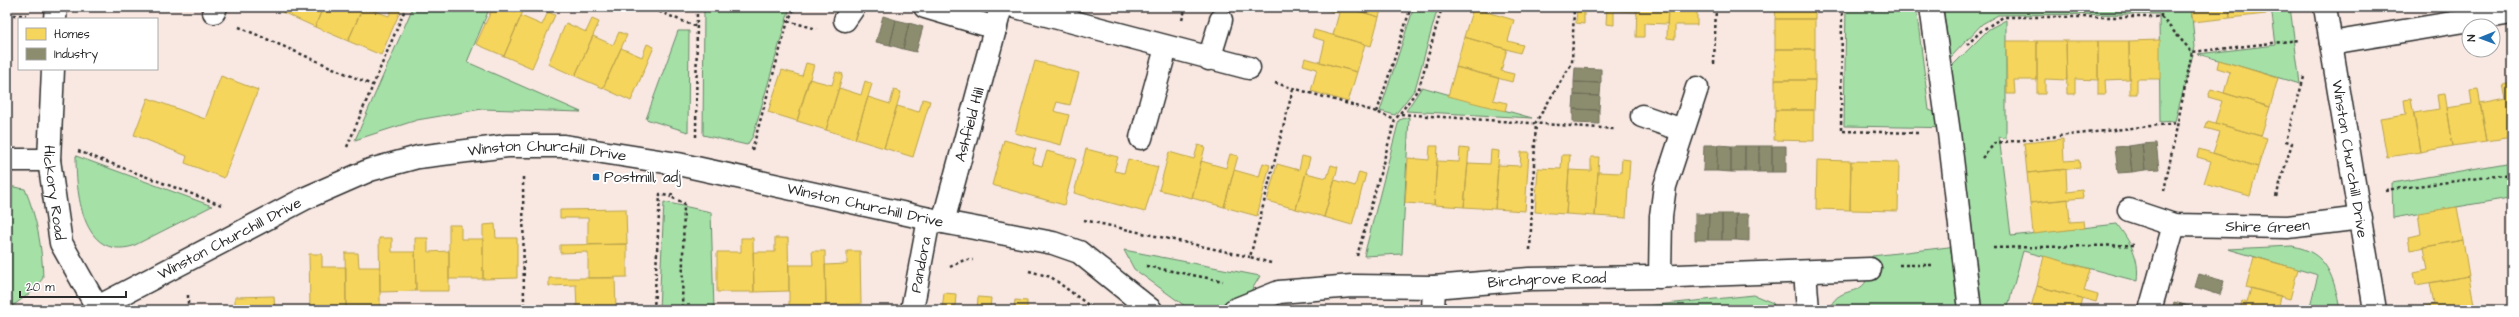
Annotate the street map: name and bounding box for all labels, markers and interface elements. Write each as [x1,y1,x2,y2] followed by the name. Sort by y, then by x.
[18,18,158,70] legend
[2461,18,2501,58] north arrow
[54,26,90,43] text: Homes
[2464,34,2479,42] text: N
[54,46,99,64] text: Industry
[2326,79,2373,239] street label: Winston Churchill Drive
[950,85,990,164] street label: Ashfield Hill
[466,136,628,167] street label: Winston Churchill Drive
[38,145,70,242] street label: Hickory Road
[604,167,681,188] place label: Postmill, adj
[591,172,601,182] marker: Postmill, adj
[785,178,945,233] street label: Winston Churchill Drive
[154,192,305,285] street label: Winston Churchill Drive
[2225,214,2311,238] street label: Shire Green
[905,235,937,295] street label: Pandora
[1487,268,1607,293] street label: Birchgrove Road
[20,273,126,299] scale bar
[26,279,55,296] text: 20 m

